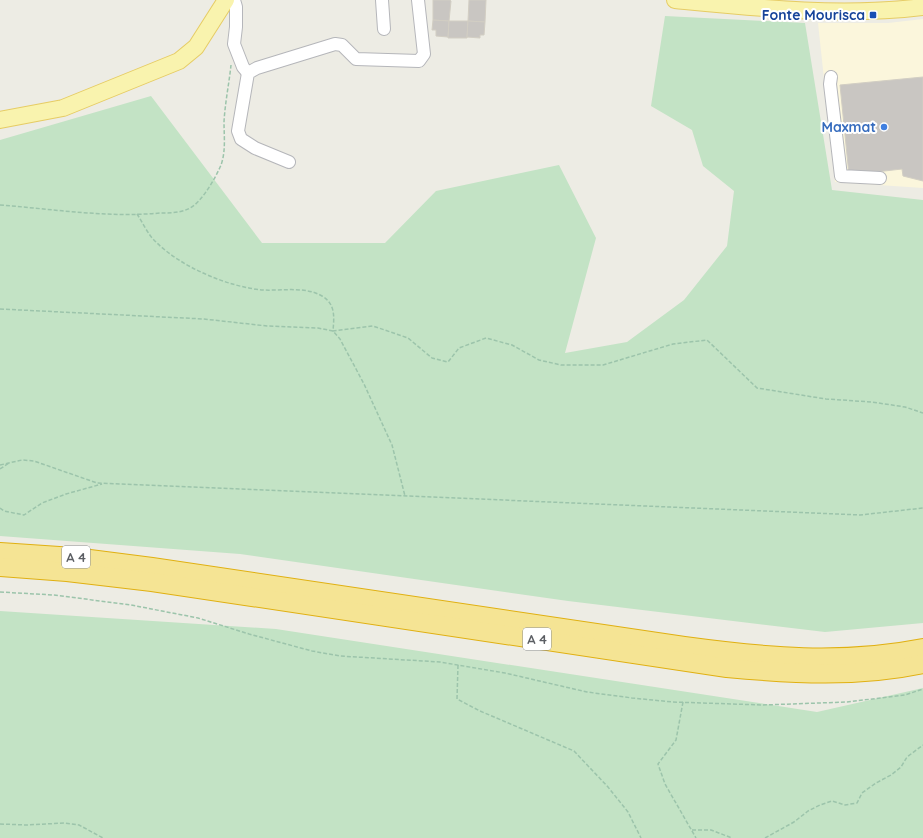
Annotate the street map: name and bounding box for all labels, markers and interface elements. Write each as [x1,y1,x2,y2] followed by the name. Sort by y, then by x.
[762,6,865,24] place label: Fonte Mourisca
[868,10,878,20] marker: Fonte Mourisca
[821,118,876,136] place label: Maxmat
[879,122,889,132] marker: Maxmat
[62,546,90,568] road number: A 4
[523,628,551,650] road number: A 4

